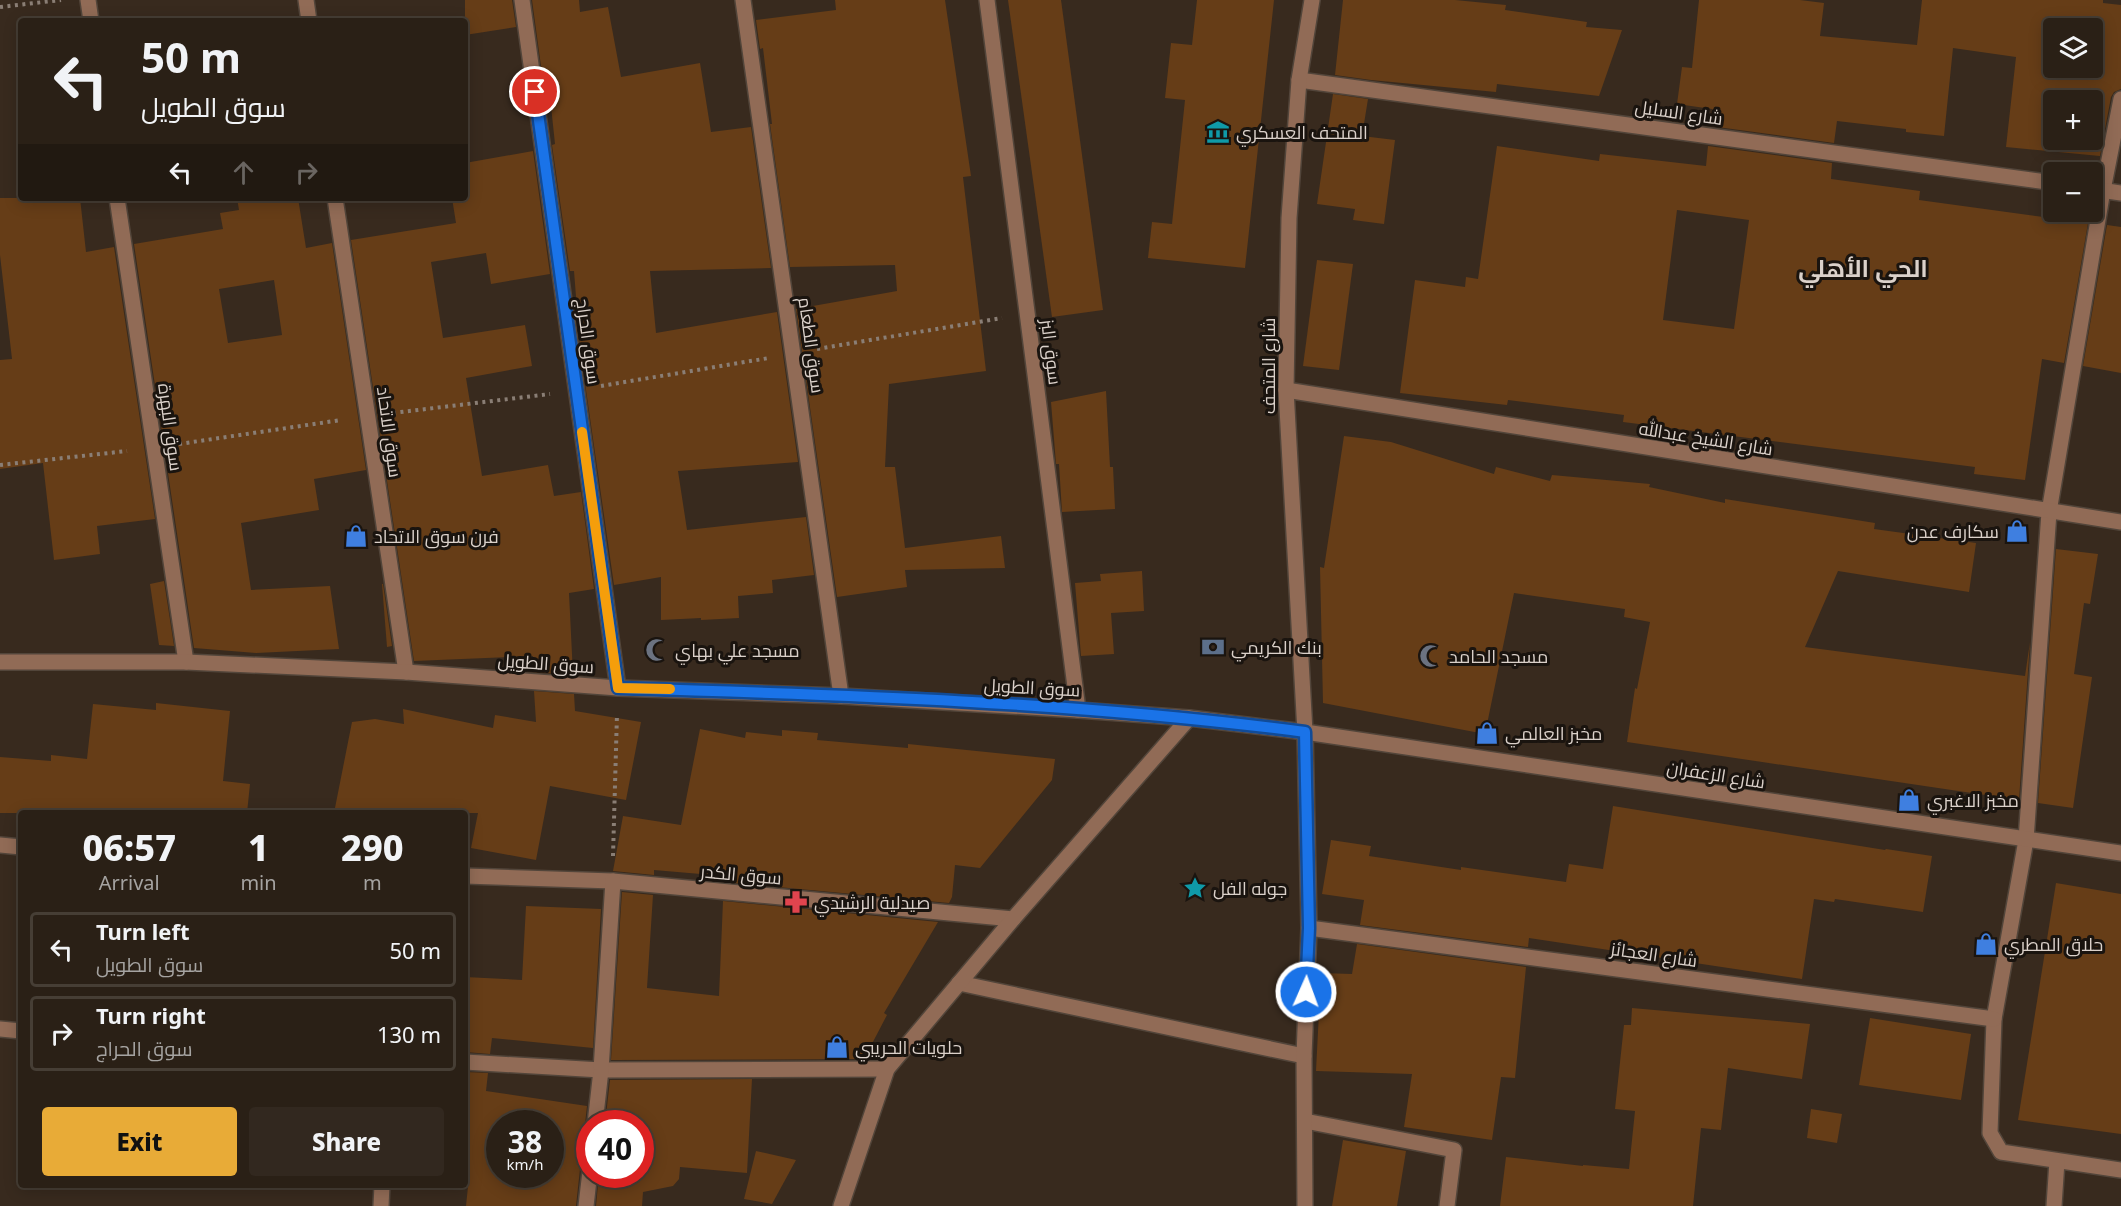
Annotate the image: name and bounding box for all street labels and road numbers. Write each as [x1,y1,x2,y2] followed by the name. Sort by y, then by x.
[1634,94,1724,131] street label: شارع السليل
[792,295,831,395] street label: سوق الطعام
[570,296,607,386] street label: سوق الحراج
[1035,317,1068,386] street label: سوق البز
[1256,318,1281,414] street label: شارع المتحف
[152,382,189,473] street label: سوق البهرة
[371,385,408,479] street label: سوق الاتحاد
[1637,416,1775,461] street label: شارع الشيخ عبدالله
[497,648,595,679] street label: سوق الطويل
[983,672,1081,703] street label: سوق الطويل
[1665,754,1767,795] street label: شارع الزعفران
[698,858,783,891] street label: سوق الكدر
[1608,936,1699,973] street label: شارع العجائز

